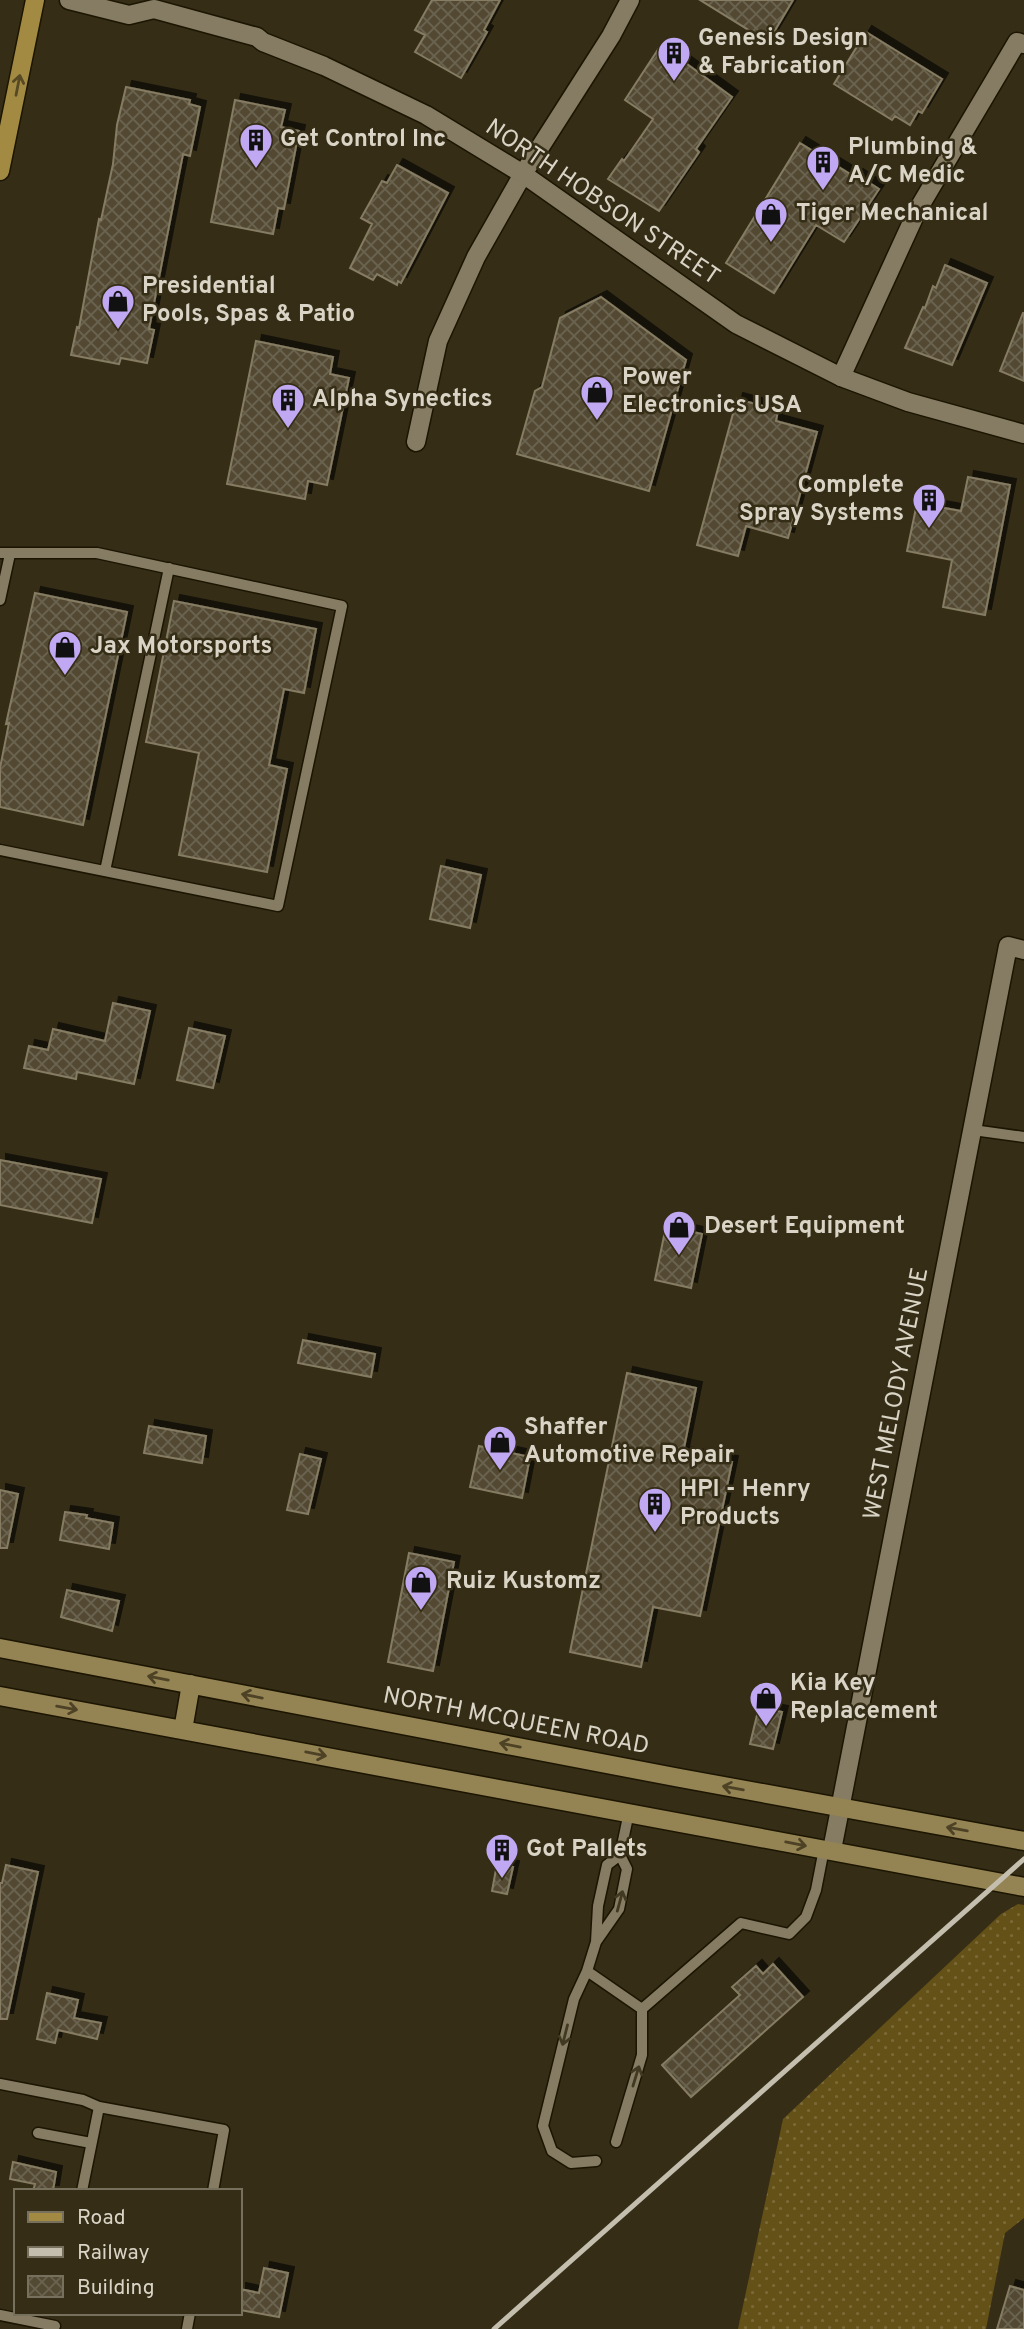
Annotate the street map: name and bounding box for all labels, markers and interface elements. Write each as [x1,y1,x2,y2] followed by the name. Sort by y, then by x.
[698,24,868,82] place label: Genesis Design & Fabrication
[655,34,693,83] building icon: Genesis Design & Fabrication
[11,74,25,97] one-way arrow
[479,113,725,293] street label: NORTH HOBSON STREET
[237,121,275,170] building icon: Get Control Inc
[280,125,446,155] place label: Get Control Inc
[848,133,977,191] place label: Plumbing & A/C Medic
[804,143,842,192] building icon: Plumbing & A/C Medic
[752,195,790,244] shop icon: Tiger Mechanical
[796,199,989,229] place label: Tiger Mechanical
[142,272,355,330] place label: Presidential Pools, Spas & Patio
[99,282,137,331] shop icon: Presidential Pools, Spas & Patio
[622,363,802,421] place label: Power Electronics USA
[578,373,616,422] shop icon: Power Electronics USA
[269,381,307,430] building icon: Alpha Synectics
[312,385,492,415] place label: Alpha Synectics
[739,471,904,529] place label: Complete Spray Systems
[910,481,948,530] building icon: Complete Spray Systems
[46,628,84,677] shop icon: Jax Motorsports
[90,632,272,662] place label: Jax Motorsports
[660,1208,698,1257] shop icon: Desert Equipment
[704,1212,905,1242] place label: Desert Equipment
[858,1265,936,1523] street label: WEST MELODY AVENUE
[524,1413,734,1471] place label: Shaffer Automotive Repair
[481,1423,519,1472] shop icon: Shaffer Automotive Repair
[680,1475,811,1533] place label: HPI - Henry Products
[636,1485,674,1534] building icon: HPI - Henry Products
[402,1563,440,1612] shop icon: Ruiz Kustomz
[446,1567,601,1597] place label: Ruiz Kustomz
[790,1669,938,1727] place label: Kia Key Replacement
[147,1671,170,1684] one-way arrow
[747,1679,785,1728] shop icon: Kia Key Replacement
[380,1681,652,1763] street label: NORTH MCQUEEN ROAD
[241,1688,264,1702] one-way arrow
[55,1702,78,1716] one-way arrow
[499,1738,522,1752] one-way arrow
[304,1748,327,1762] one-way arrow
[722,1781,745,1794] one-way arrow
[946,1821,969,1835] one-way arrow
[483,1831,521,1880] building icon: Got Pallets
[526,1835,648,1865] place label: Got Pallets
[784,1837,807,1851] one-way arrow
[614,1890,627,1913] one-way arrow
[558,2023,571,2046] one-way arrow
[630,2066,643,2088] one-way arrow
[14,2189,242,2315] legend
[77,2205,126,2232] text: Road
[77,2240,150,2267] text: Railway
[77,2275,155,2302] text: Building

